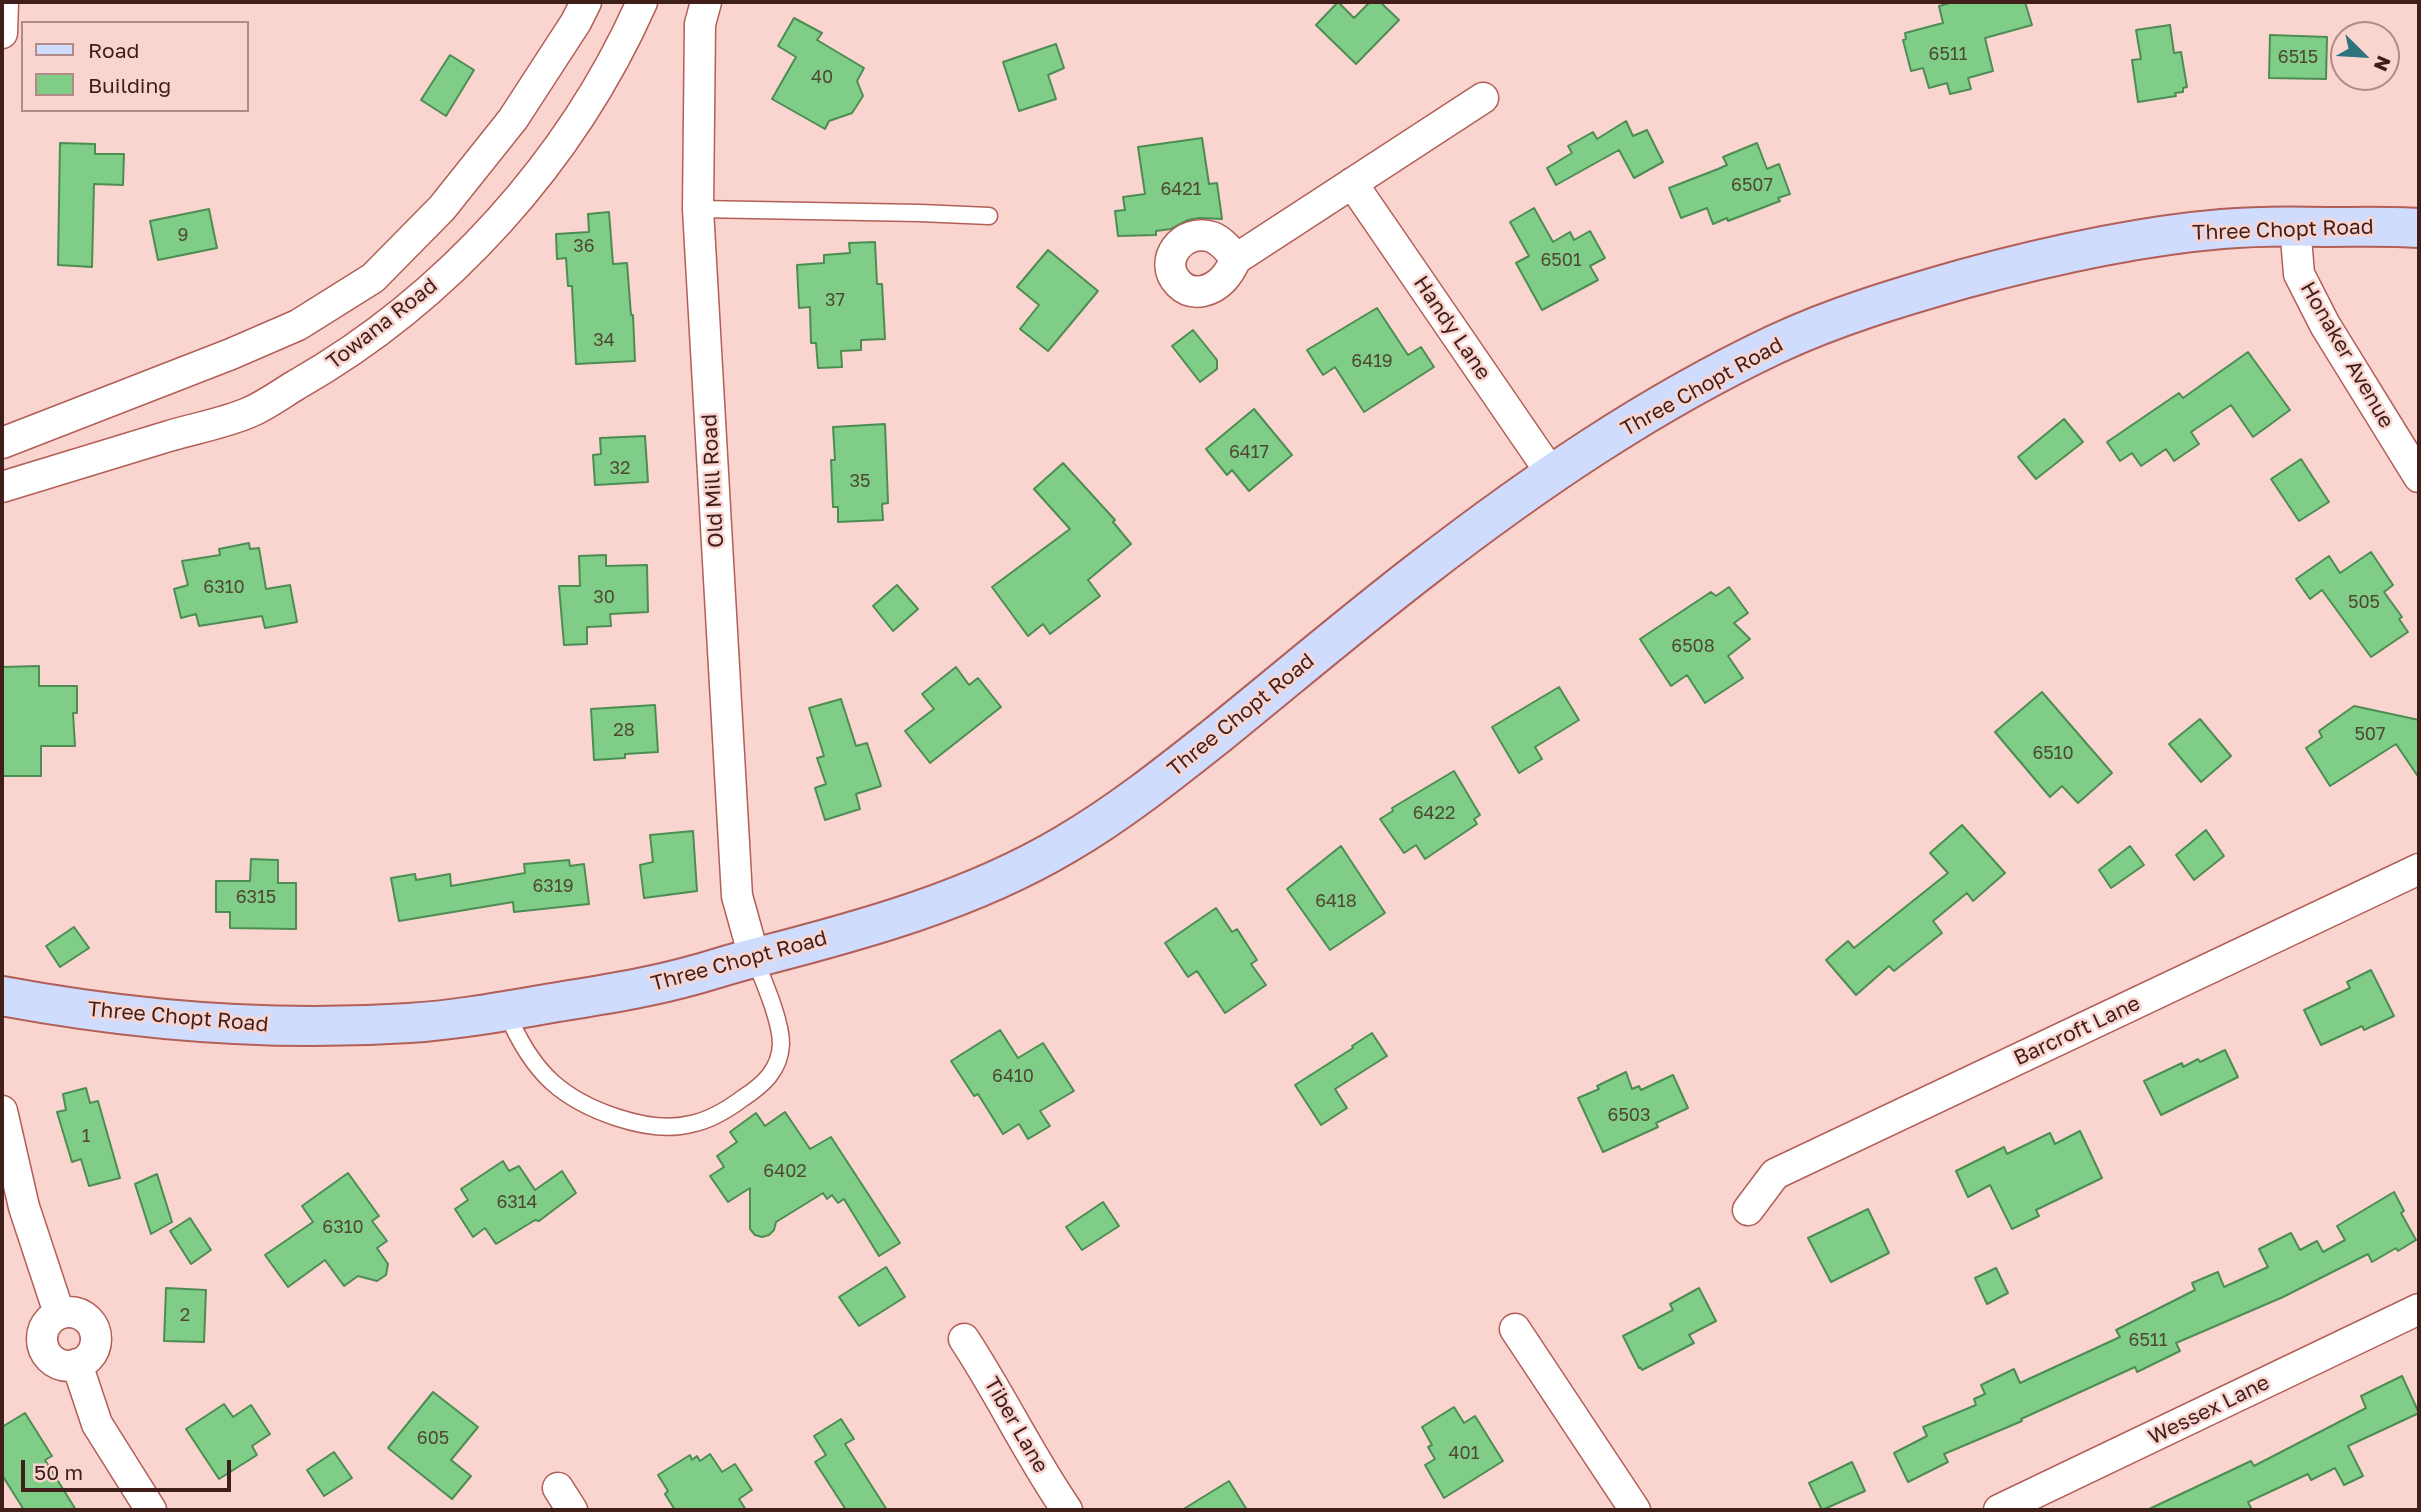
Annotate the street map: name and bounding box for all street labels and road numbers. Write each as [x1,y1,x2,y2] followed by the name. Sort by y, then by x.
[2192,214,2374,246] street label: Three Chopt Road
[1408,271,1496,385] street label: Handy Lane
[322,273,442,375] street label: Towana Road
[2295,277,2399,433] street label: Honaker Avenue
[1617,332,1787,442] street label: Three Chopt Road
[697,413,729,549] street label: Old Mill Road
[1163,648,1319,782] street label: Three Chopt Road
[648,925,830,997] street label: Three Chopt Road
[2010,991,2144,1071] street label: Barcroft Lane
[87,997,269,1037] street label: Three Chopt Road
[2144,1370,2274,1450] street label: Wessex Lane
[979,1373,1053,1477] street label: Tiber Lane

